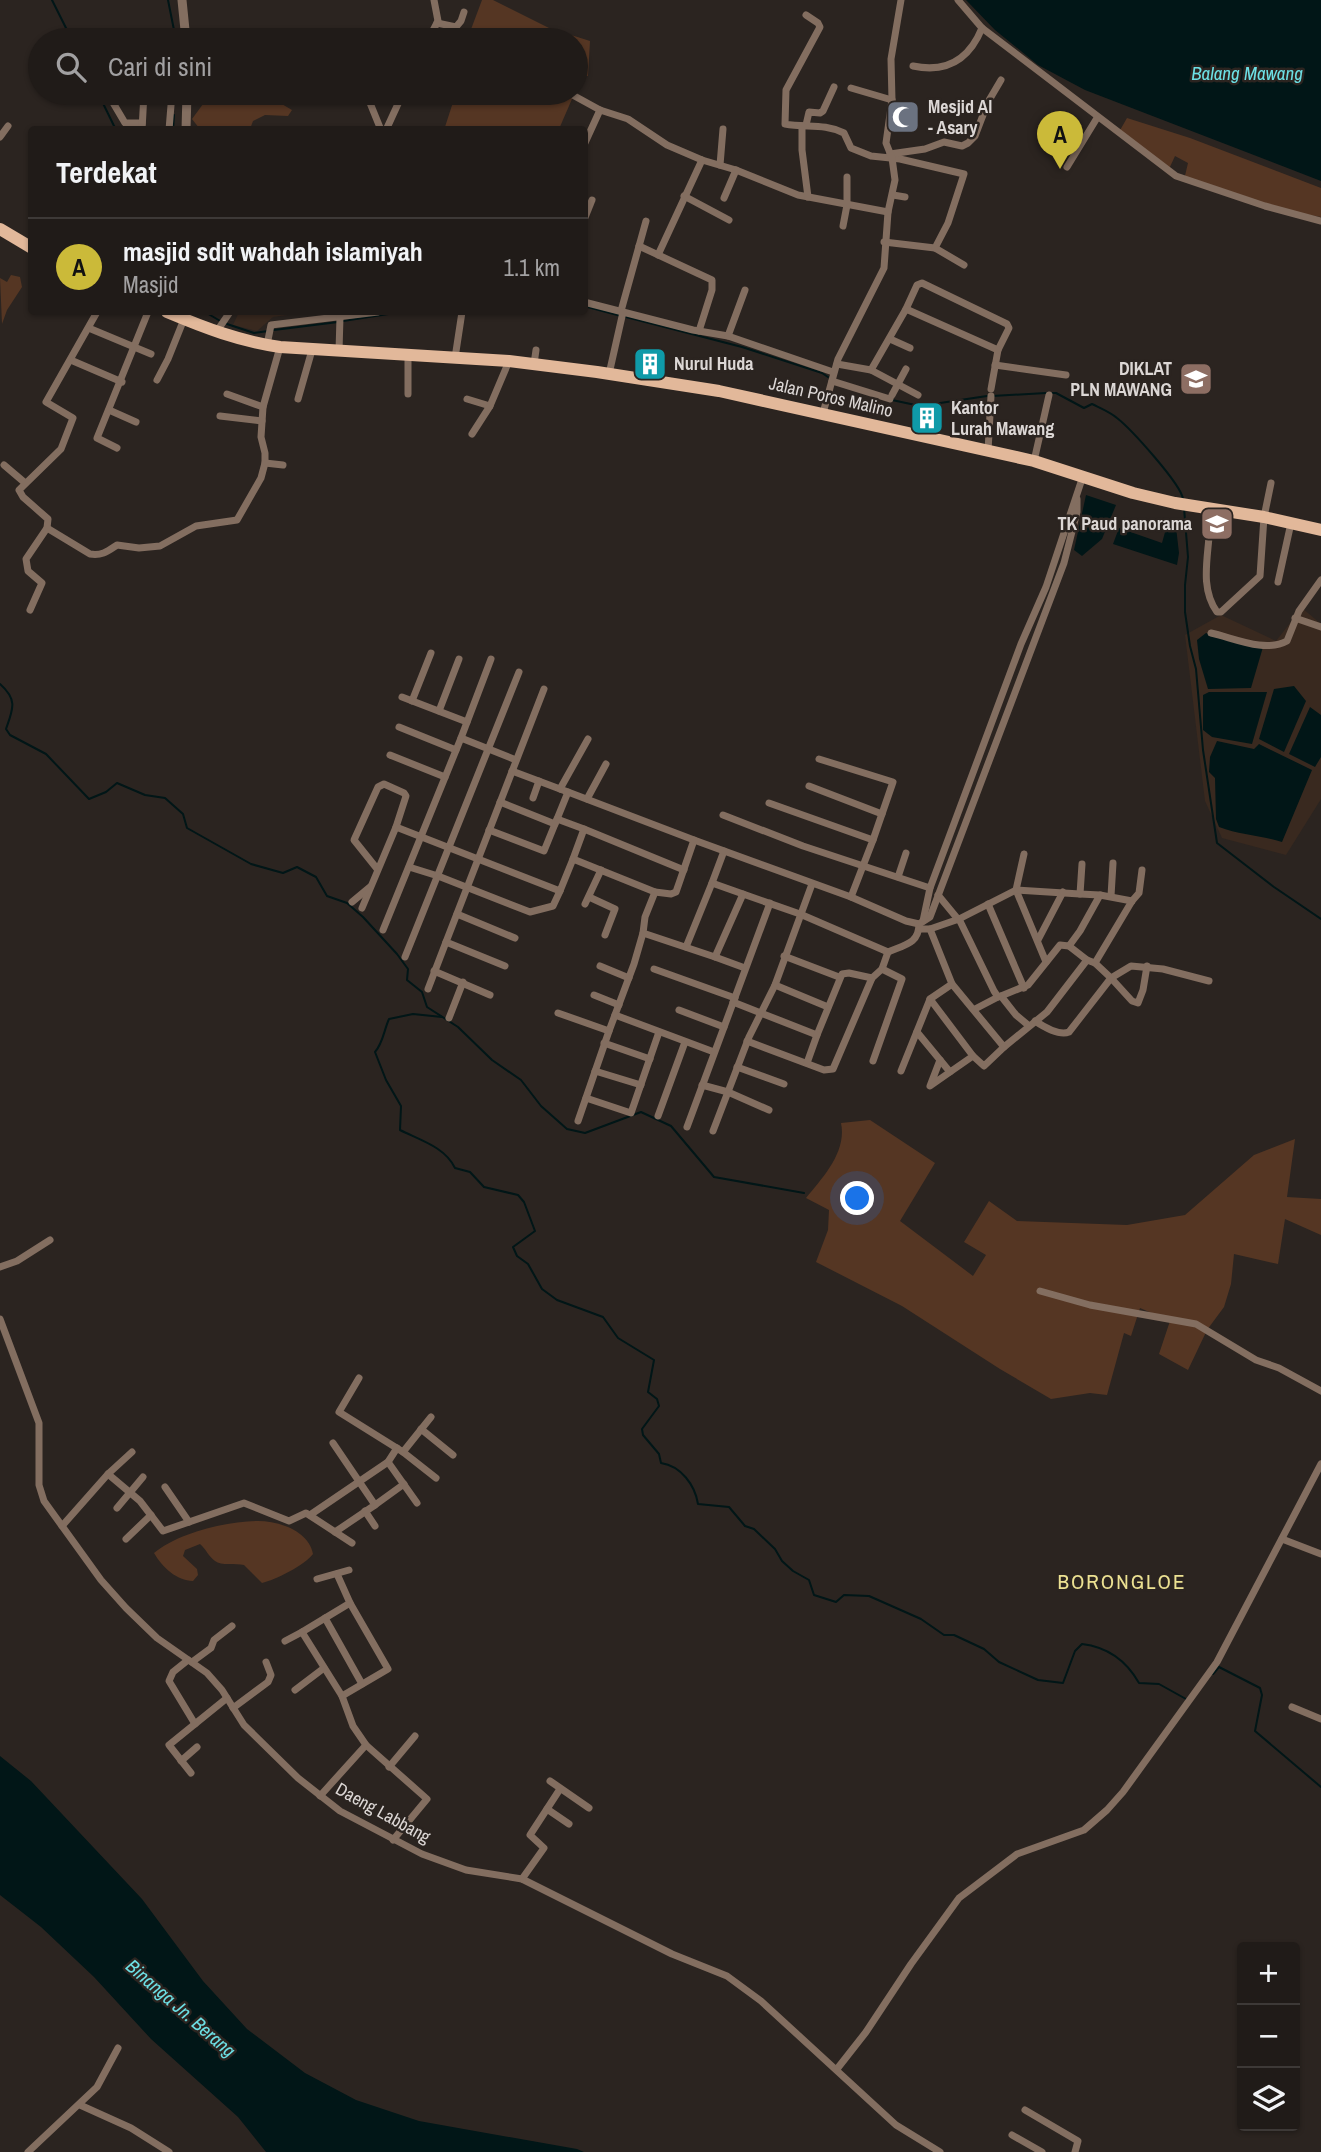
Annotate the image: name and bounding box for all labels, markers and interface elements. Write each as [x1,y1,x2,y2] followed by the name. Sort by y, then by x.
[28,28,588,105] search box
[52,48,90,86] icon: search
[108,49,212,84] text: Cari di sini
[1191,60,1303,86] water label: Balang Mawang
[928,94,992,140] place label: Mesjid Al - Asary
[884,98,922,136] mosque icon: Mesjid Al - Asary
[1037,111,1083,169] pin: A
[56,152,157,192] text: Terdekat
[123,234,423,269] text: masjid sdit wahdah islamiyah
[72,252,86,283] text: A
[503,252,560,283] text: 1.1 km
[123,269,179,300] text: Masjid
[631,345,669,383] building icon: Nurul Huda
[674,351,754,376] place label: Nurul Huda
[1070,356,1172,402] place label: DIKLAT PLN MAWANG
[1177,360,1215,398] school or university icon: DIKLAT PLN MAWANG
[767,370,895,423] street label: Jalan Poros Malino
[951,395,1054,441] place label: Kantor Lurah Mawang
[908,399,946,437] building icon: Kantor Lurah Mawang
[1198,505,1236,543] school or university icon: TK Paud panorama
[1057,511,1193,536] place label: TK Paud panorama
[840,1181,874,1215] your location
[1057,1567,1187,1596] district label: BORONGLOE
[331,1776,436,1849] street label: Daeng Labbang
[1237,1942,1300,2131] map controls
[1237,1942,1300,2005] button: +
[120,1953,242,2063] water label: Binanga Jn. Berang
[1237,2005,1300,2068] button: −
[1237,2068,1300,2131] button: layers

